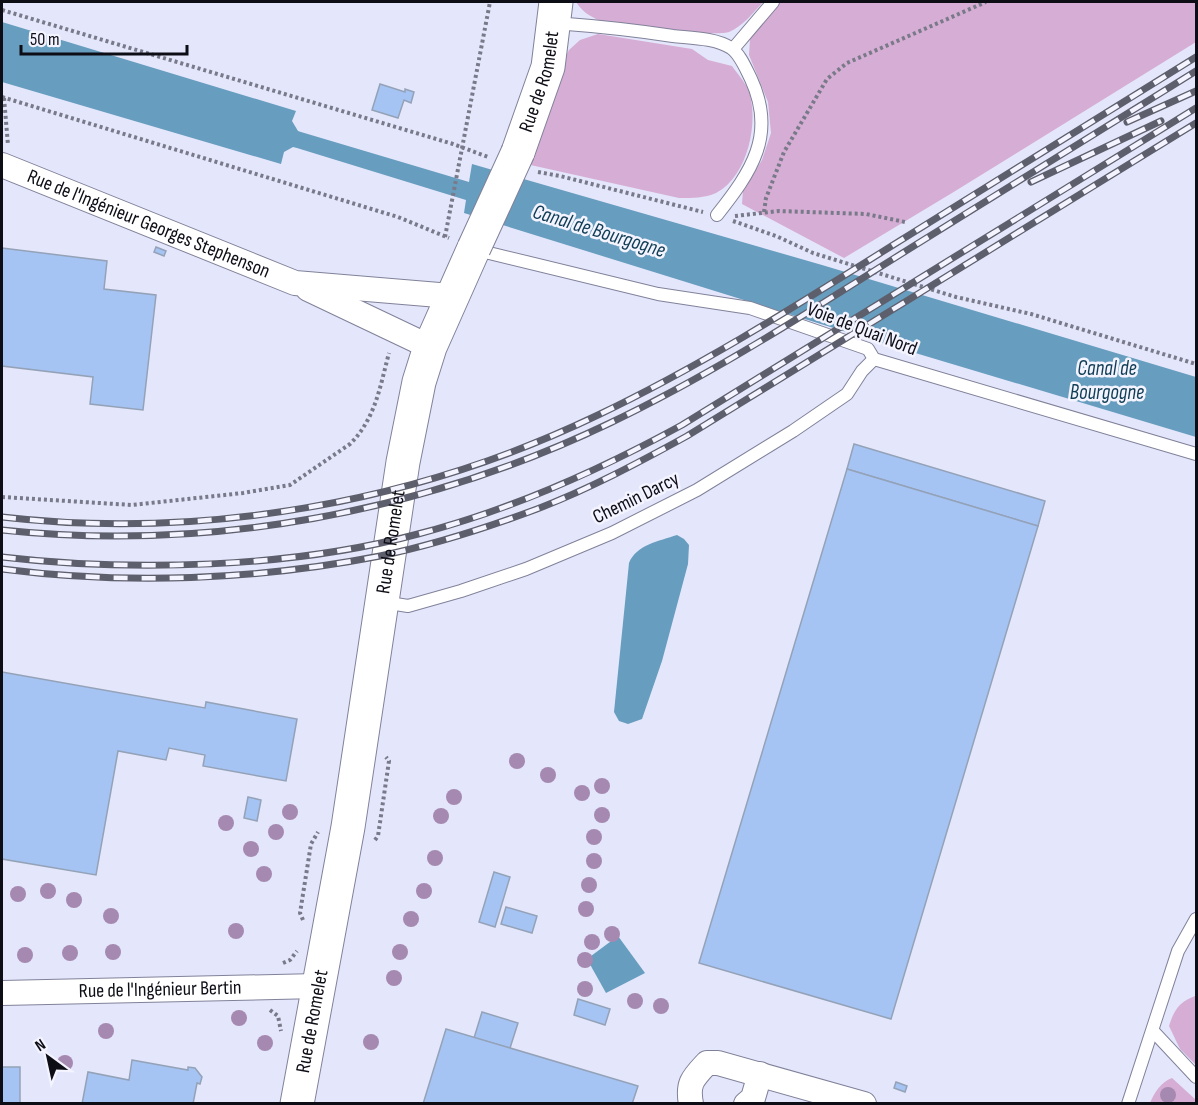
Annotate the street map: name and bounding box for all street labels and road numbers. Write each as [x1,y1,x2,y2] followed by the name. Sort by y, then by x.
[514,30,564,135] street label: Rue de Romelet
[24,164,273,284] street label: Rue de l'Ingénieur Georges Stephenson
[803,297,921,361] street label: Voie de Quai Nord
[589,467,683,529] street label: Chemin Darcy
[371,488,411,595] street label: Rue de Romelet
[291,968,333,1075] street label: Rue de Romelet
[78,976,242,1003] street label: Rue de l'Ingénieur Bertin

